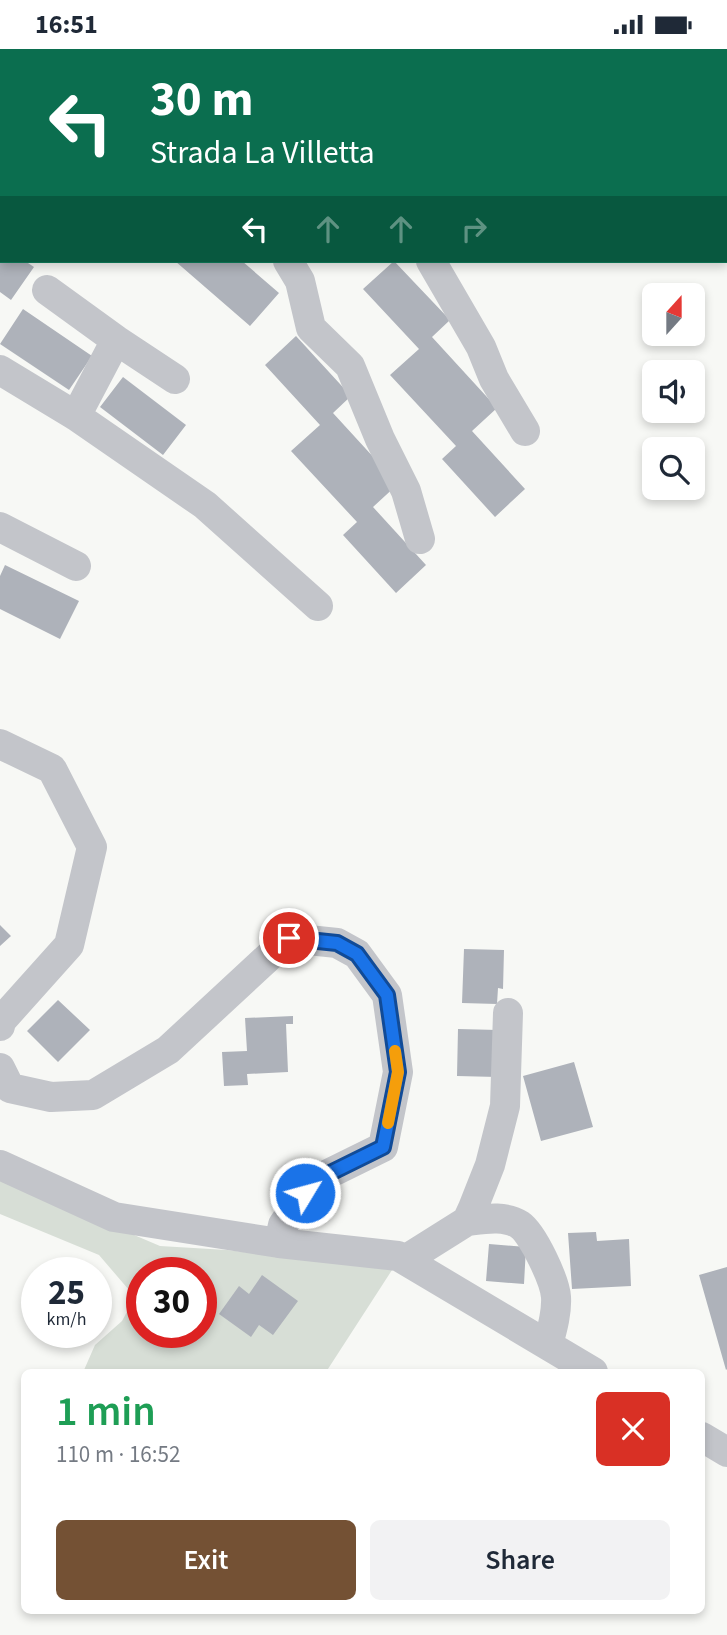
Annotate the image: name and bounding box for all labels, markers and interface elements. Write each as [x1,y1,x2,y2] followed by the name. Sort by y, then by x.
[35,6,98,43] text: 16:51
[150,65,254,135] text: 30 m
[35,77,126,168] icon: left
[150,130,375,176] text: Strada La Villetta
[236,210,274,248] icon: left
[309,210,347,248] icon: ahead
[382,210,420,248] icon: ahead
[455,210,493,248] icon: right
[642,283,705,347] north arrow
[642,283,705,500] map controls
[642,360,705,423] button: sound
[642,437,705,500] button: search
[259,908,319,968] pin
[270,919,308,957] icon: arrive
[268,1156,342,1230] position arrow
[126,1257,217,1348] speed limit sign: 30
[48,1268,85,1318] text: 25
[47,1307,86,1332] text: km/h
[56,1382,156,1442] text: 1 min
[596,1392,670,1466] button: close
[56,1438,180,1471] text: 110 m · 16:52
[56,1520,356,1600] button: Exit
[370,1520,670,1600] button: Share

